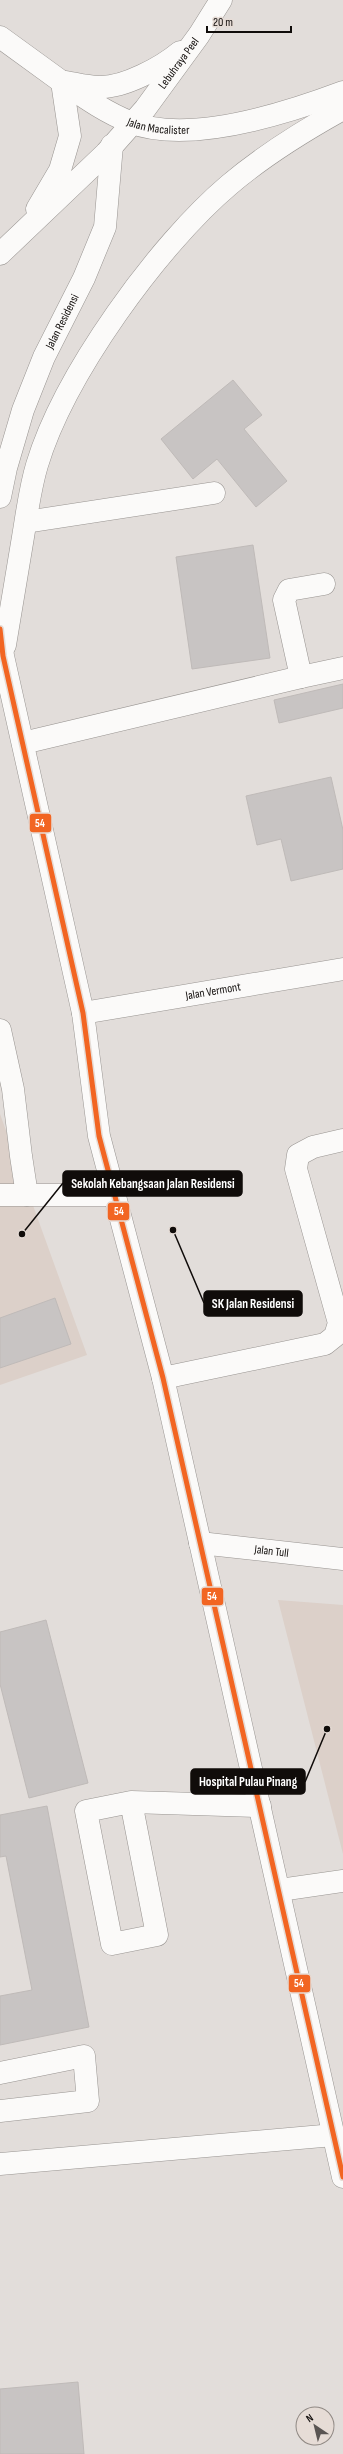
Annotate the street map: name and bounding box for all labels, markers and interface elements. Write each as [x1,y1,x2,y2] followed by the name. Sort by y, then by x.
[207,8,291,34] scale bar
[213,15,233,30] text: 20 m
[155,35,203,92] street label: Lebuhraya Peel
[124,114,190,138] street label: Jalan Macalister
[42,292,83,352] street label: Jalan Residensi
[29,813,52,833] line badge: 54
[35,817,45,830] text: 54
[183,979,242,1004] street label: Jalan Vermont
[63,1171,242,1196] callout: Sekolah Kebangsaan Jalan Residensi
[71,1176,235,1192] text: Sekolah Kebangsaan Jalan Residensi
[107,1202,130,1221] line badge: 54
[114,1205,124,1218] text: 54
[204,1291,302,1316] callout: SK Jalan Residensi
[212,1296,295,1312] text: SK Jalan Residensi
[253,1542,289,1561] street label: Jalan Tull
[201,1587,224,1606] line badge: 54
[207,1590,217,1603] text: 54
[191,1769,305,1794] callout: Hospital Pulau Pinang
[199,1774,298,1790] text: Hospital Pulau Pinang
[288,1974,311,1993] line badge: 54
[294,1977,304,1990] text: 54
[295,2406,335,2446] north arrow
[303,2411,316,2425] text: N

